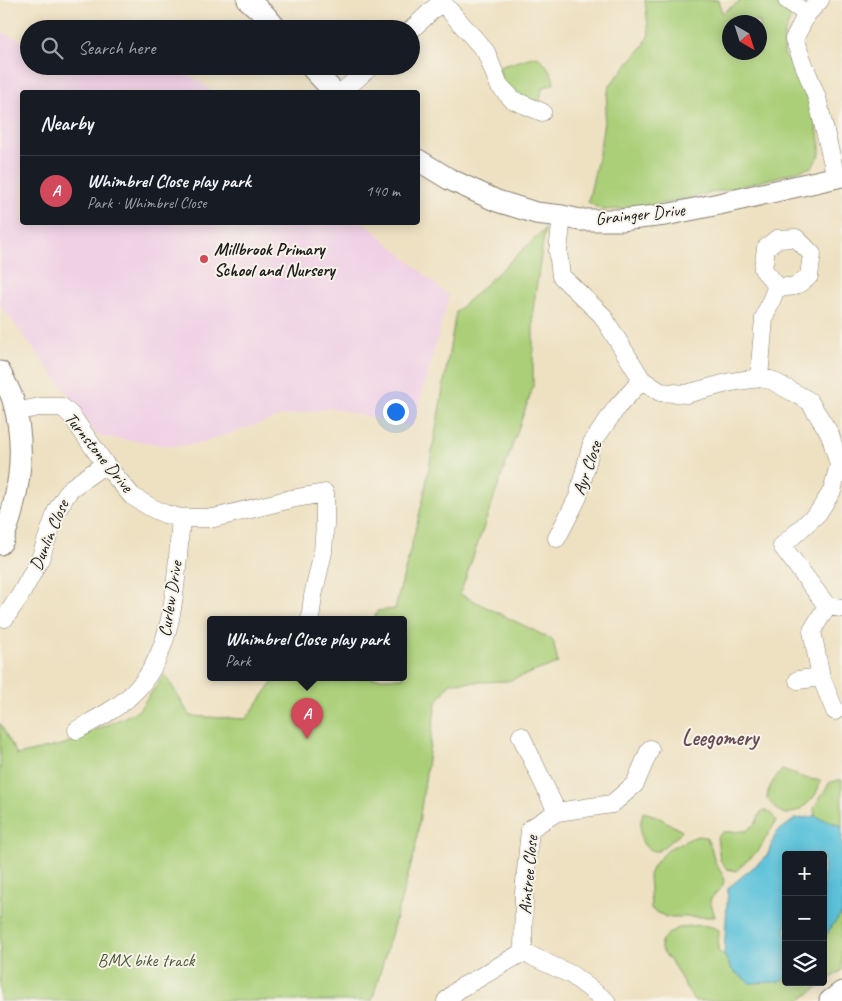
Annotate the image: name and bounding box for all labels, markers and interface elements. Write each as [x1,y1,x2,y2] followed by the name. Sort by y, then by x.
[722,15,767,60] north arrow
[20,20,420,75] search box
[38,34,66,62] icon: search
[78,36,155,60] text: Search here
[40,110,93,136] text: Nearby
[87,169,251,193] text: Whimbrel Close play park
[52,181,60,201] text: A
[366,181,400,201] text: 140 m
[87,193,206,213] text: Park · Whimbrel Close
[594,198,687,230] street label: Grainger Drive
[214,238,336,281] place label: Millbrook Primary School and Nursery
[198,253,210,265] marker: Millbrook Primary School and Nursery
[383,399,409,425] your location
[60,407,139,497] street label: Turnstone Drive
[568,437,607,498] street label: Ayr Close
[24,496,74,573] street label: Dunlin Close
[153,558,187,638] street label: Curlew Drive
[207,616,407,681] popup
[225,627,389,651] text: Whimbrel Close play park
[225,651,251,671] text: Park
[291,698,323,739] pin: A
[682,724,761,752] district label: Leegomery
[514,834,542,915] street label: Aintree Close
[782,851,827,986] map controls
[782,851,827,896] button: +
[782,896,827,941] button: −
[782,941,827,986] button: layers
[98,949,196,971] park label: BMX bike track

